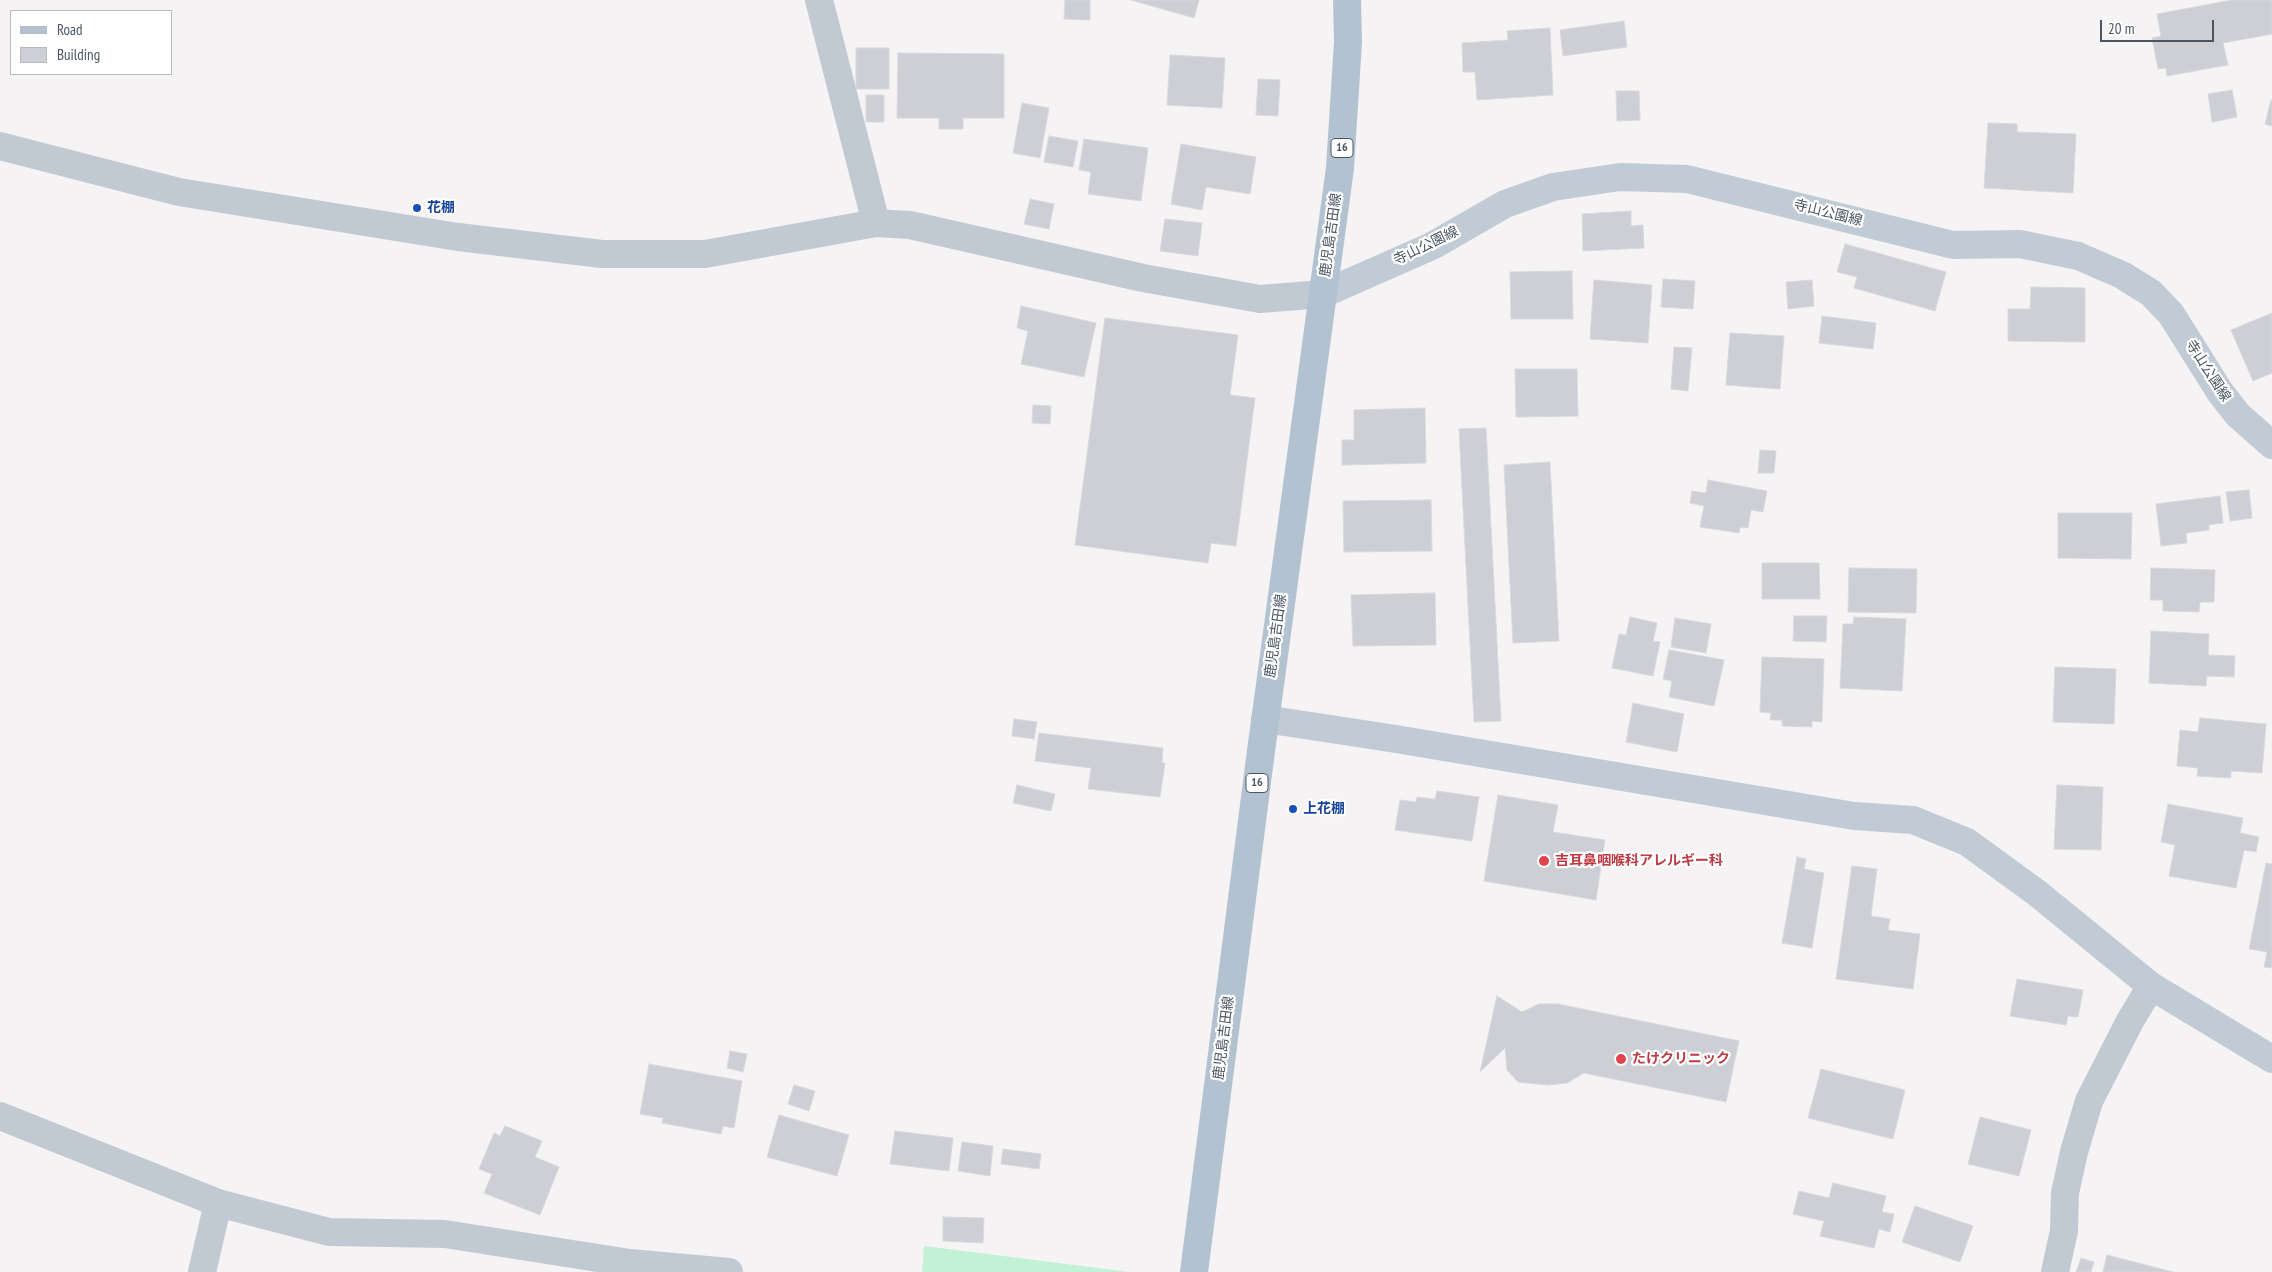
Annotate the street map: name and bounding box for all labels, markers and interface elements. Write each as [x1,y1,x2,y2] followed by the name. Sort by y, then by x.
[10,10,172,75] legend
[2102,10,2216,42] scale bar
[2108,19,2134,38] text: 20 m
[57,20,83,39] text: Road
[57,45,100,64] text: Building
[1331,138,1353,158] road number: 16
[1317,192,1345,278] street label: 鹿児島吉田線
[1792,196,1864,230] street label: 寺山公園線
[427,200,455,216] place label: 花棚
[411,202,423,214] marker: 花棚
[1391,223,1461,269] street label: 寺山公園線
[2182,337,2234,405] street label: 寺山公園線
[1262,593,1290,679] street label: 鹿児島吉田線
[1246,774,1268,792] road number: 16
[1303,801,1345,817] place label: 上花棚
[1287,803,1299,815] marker: 上花棚
[1555,853,1723,869] place label: 吉耳鼻咽喉科アレルギー科
[1537,854,1551,868] marker: 吉耳鼻咽喉科アレルギー科
[1211,995,1237,1081] street label: 鹿児島吉田線
[1632,1051,1730,1067] place label: たけクリニック
[1614,1052,1628,1066] marker: たけクリニック

